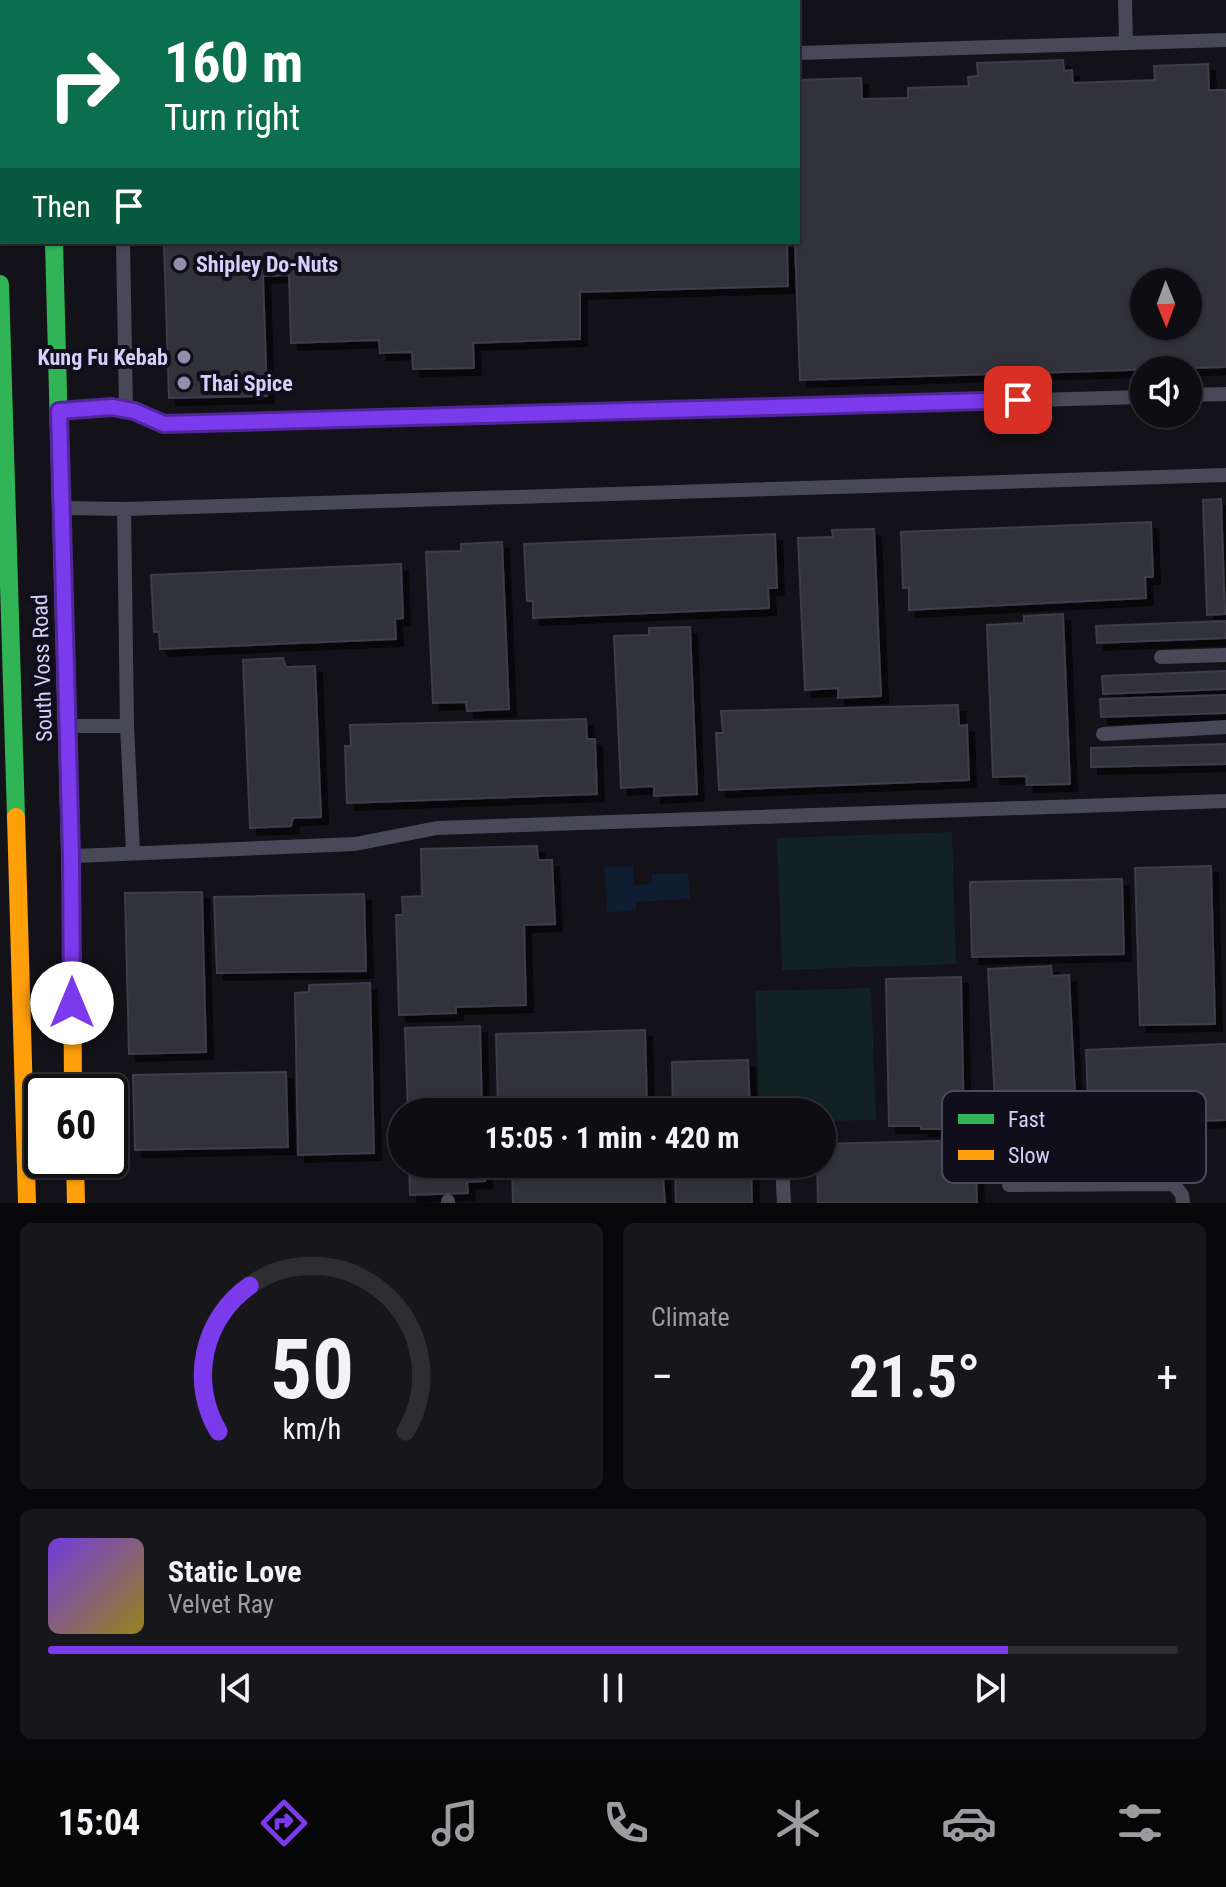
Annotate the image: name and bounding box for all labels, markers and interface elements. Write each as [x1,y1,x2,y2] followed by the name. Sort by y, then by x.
[164,30,303,96] text: 160 m
[32,32,136,136] icon: right
[164,97,300,139] text: Turn right
[107,184,151,228] icon: arrive
[32,189,91,224] text: Then
[196,252,338,277] place label: Shipley Do-Nuts
[171,255,189,273] marker: Shipley Do-Nuts
[1130,268,1202,340] north arrow
[1130,268,1202,428] map controls
[38,345,168,370] place label: Kung Fu Kebab
[175,348,193,366] marker: Kung Fu Kebab
[1130,356,1202,428] button: sound
[984,366,1052,434] pin
[200,371,293,396] place label: Thai Spice
[175,374,193,392] marker: Thai Spice
[996,378,1040,422] icon: arrive
[27,594,57,742] street label: South Voss Road
[30,961,114,1045] position arrow
[24,1074,128,1178] speed limit sign: 60
[942,1091,1206,1183] legend
[1008,1107,1045,1132] text: Fast
[485,1120,739,1155] text: 15:05 · 1 min · 420 m
[1008,1143,1050,1168] text: Slow
[651,1302,730,1332] text: Climate
[269,1321,354,1418] text: 50
[849,1341,980,1412] text: 21.5°
[651,1351,673,1403] text: −
[1156,1351,1178,1403] text: +
[282,1412,341,1446] text: km/h
[168,1554,302,1589] text: Static Love
[168,1589,274,1619] text: Velvet Ray
[214,1666,258,1710] icon: previous
[591,1666,635,1710] icon: pause
[968,1666,1012,1710] icon: next
[256,1795,312,1851] icon: directions
[427,1795,483,1851] icon: music
[598,1795,654,1851] icon: phone
[770,1795,826,1851] icon: climate
[941,1795,997,1851] icon: car
[1112,1795,1168,1851] icon: filters
[58,1802,140,1844] text: 15:04

